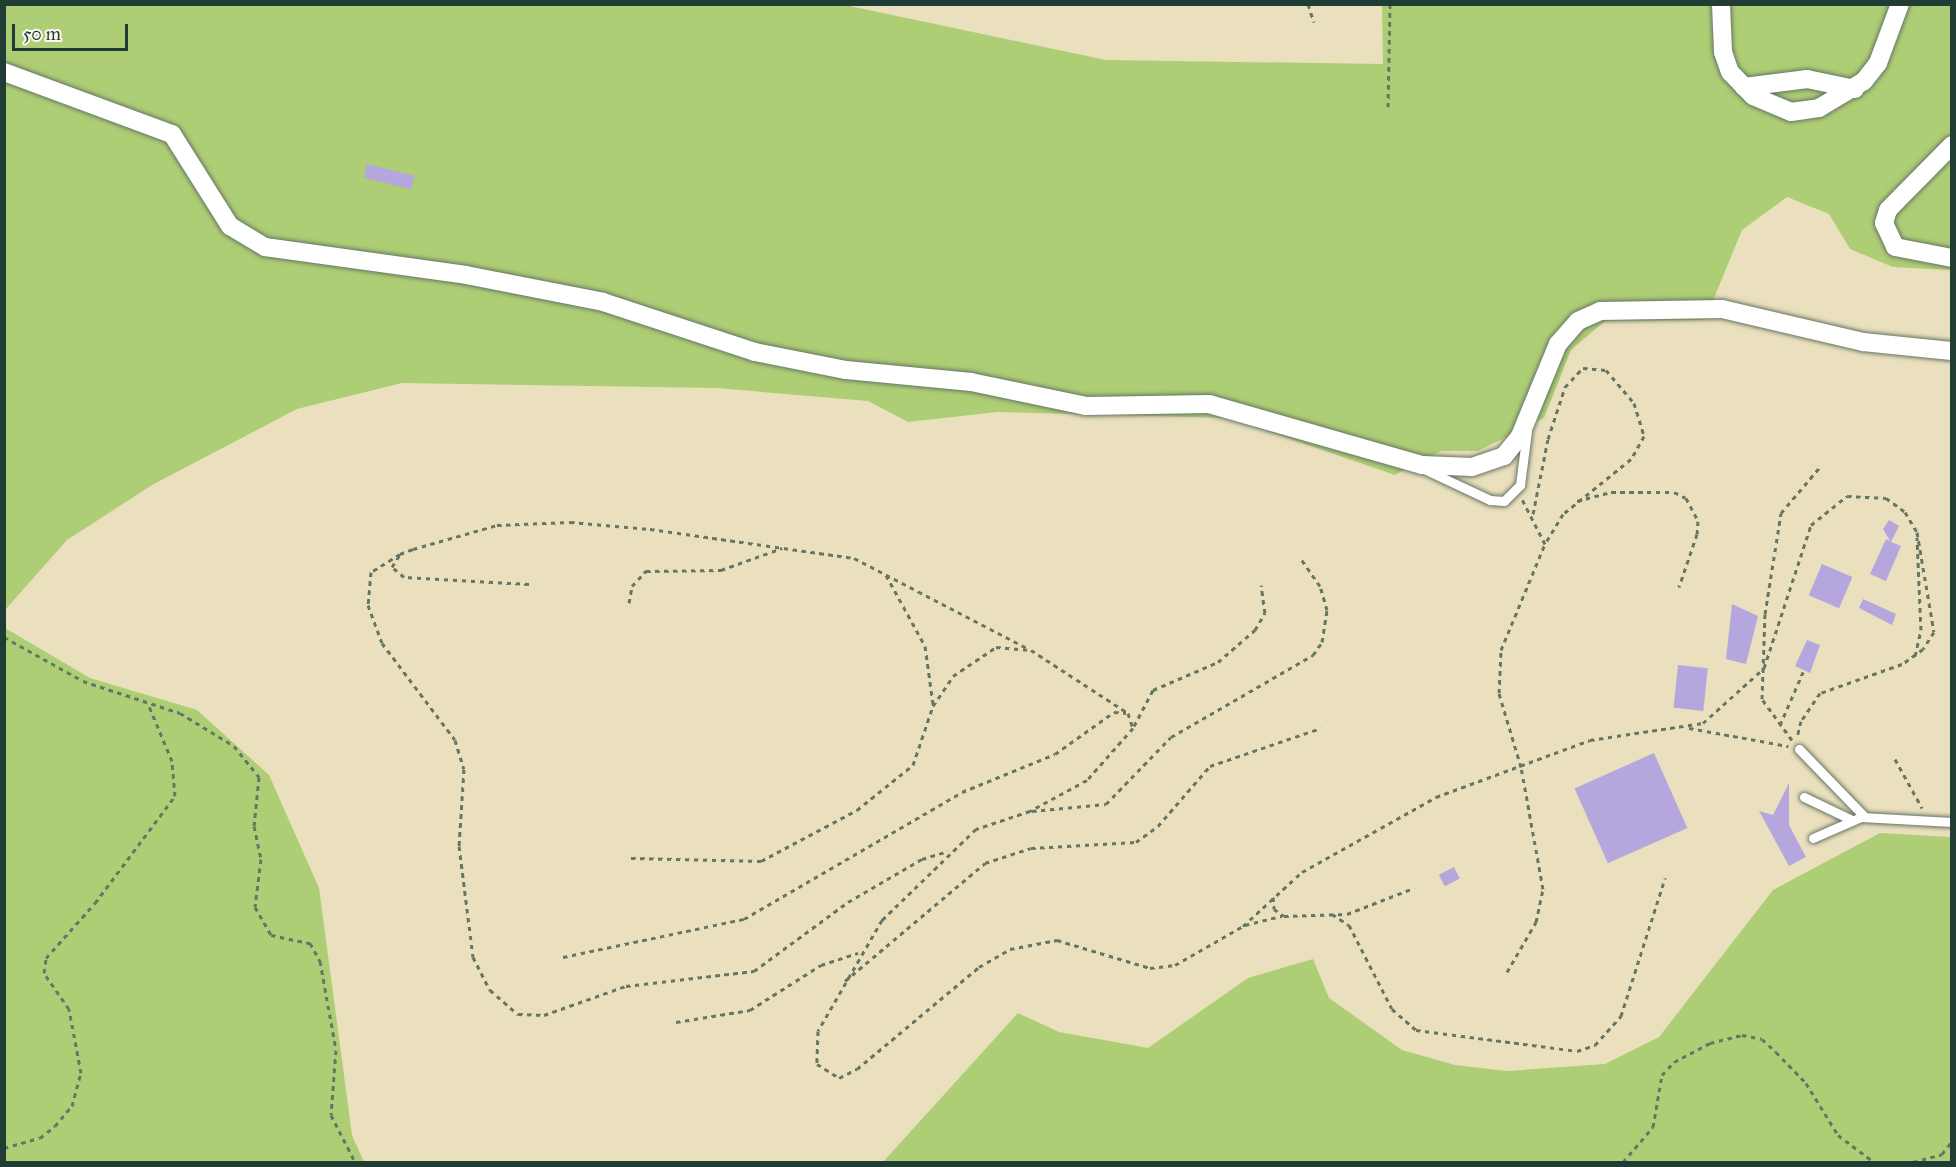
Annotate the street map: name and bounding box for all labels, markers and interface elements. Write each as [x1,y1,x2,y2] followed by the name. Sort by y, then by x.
[15,12,130,50] scale bar
[23,23,61,45] text: 50 m

